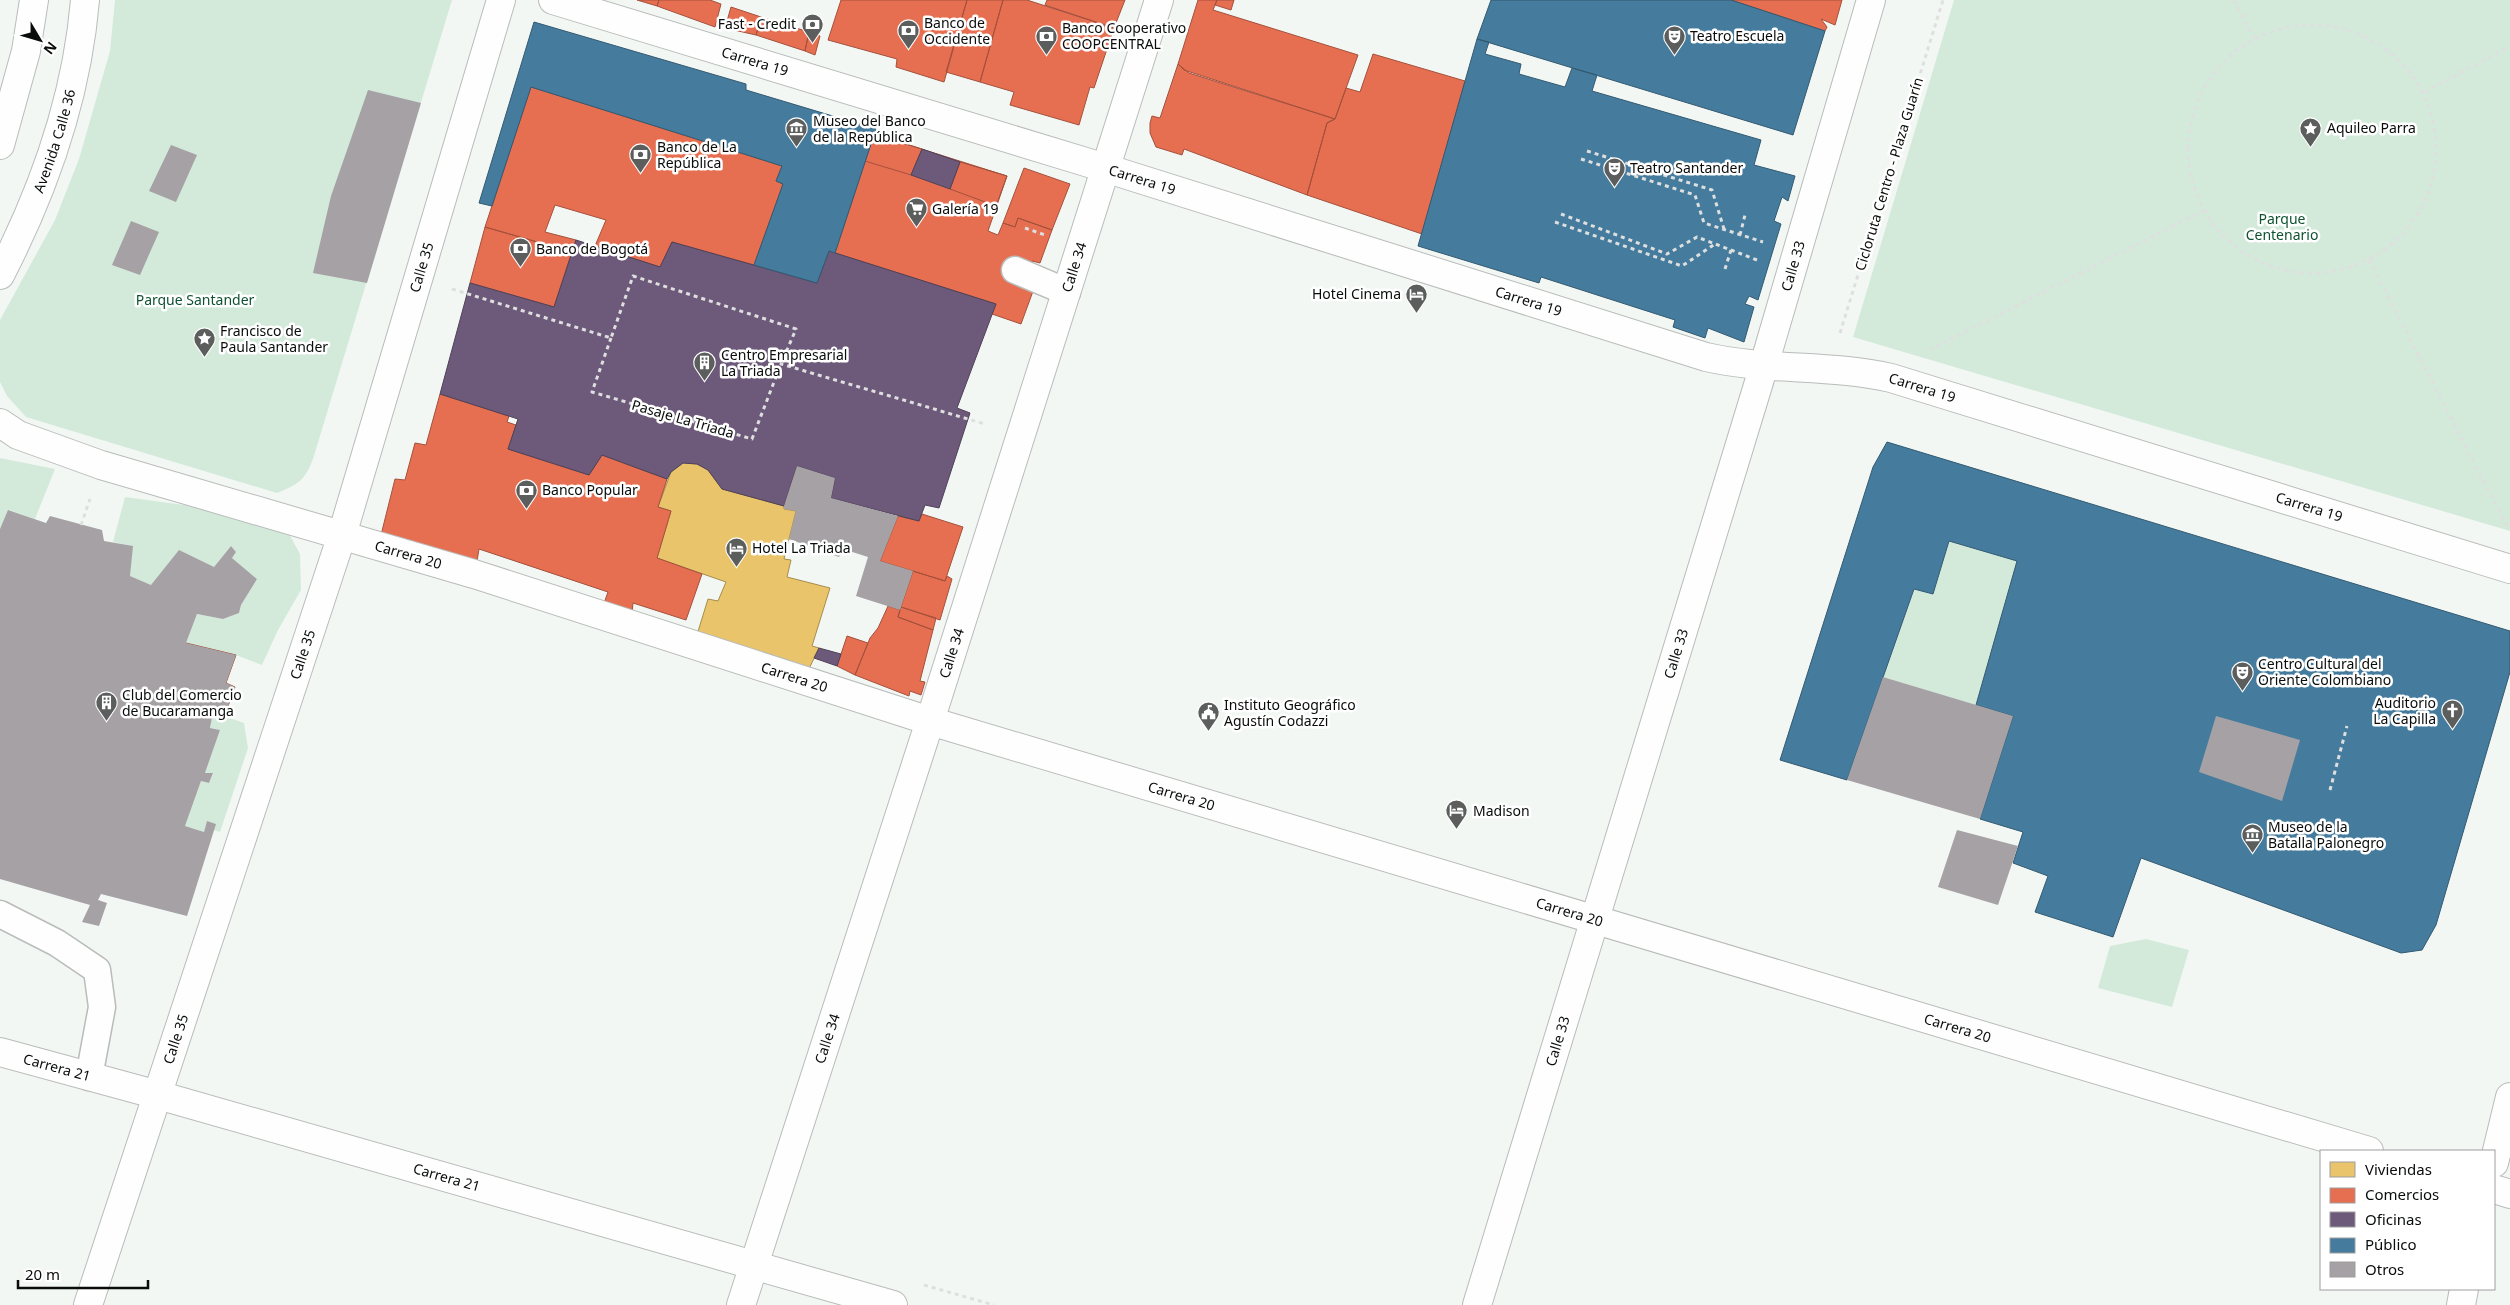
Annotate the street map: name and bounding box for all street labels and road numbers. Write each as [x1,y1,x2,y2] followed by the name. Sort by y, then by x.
[719,42,791,80] street label: Carrera 19
[1850,75,1927,273] street label: Cicloruta Centro - Plaza Guarín
[29,87,79,196] street label: Avenida Calle 36
[1107,160,1178,199] street label: Carrera 19
[1776,238,1809,293] street label: Calle 33
[405,240,438,295] street label: Calle 35
[1057,240,1091,294] street label: Calle 34
[1493,281,1564,320] street label: Carrera 19
[1887,368,1958,406] street label: Carrera 19
[630,395,737,442] street label: Pasaje La Triada
[2274,487,2345,526] street label: Carrera 19
[373,536,444,573] street label: Carrera 20
[934,626,968,680] street label: Calle 34
[1659,626,1692,681] street label: Calle 33
[285,627,319,682] street label: Calle 35
[759,657,830,696] street label: Carrera 20
[1146,777,1217,815] street label: Carrera 20
[1534,893,1605,931] street label: Carrera 20
[1922,1009,1993,1047] street label: Carrera 20
[158,1011,192,1066] street label: Calle 35
[810,1011,844,1066] street label: Calle 34
[1541,1013,1574,1068] street label: Calle 33
[21,1049,93,1085] street label: Carrera 21
[411,1158,483,1196] street label: Carrera 21

